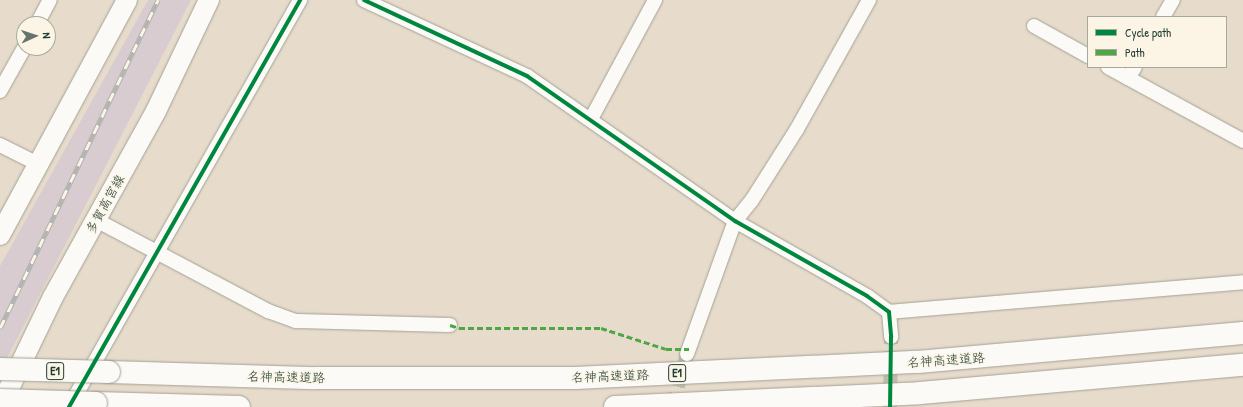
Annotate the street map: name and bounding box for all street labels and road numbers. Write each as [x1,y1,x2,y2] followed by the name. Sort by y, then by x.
[82,172,128,236] street label: 多賀高宮線
[907,349,985,371] street label: 名神高速道路
[46,361,64,381] road number: E1
[668,363,686,383] road number: E1
[571,367,649,385] street label: 名神高速道路
[247,369,325,385] street label: 名神高速道路

